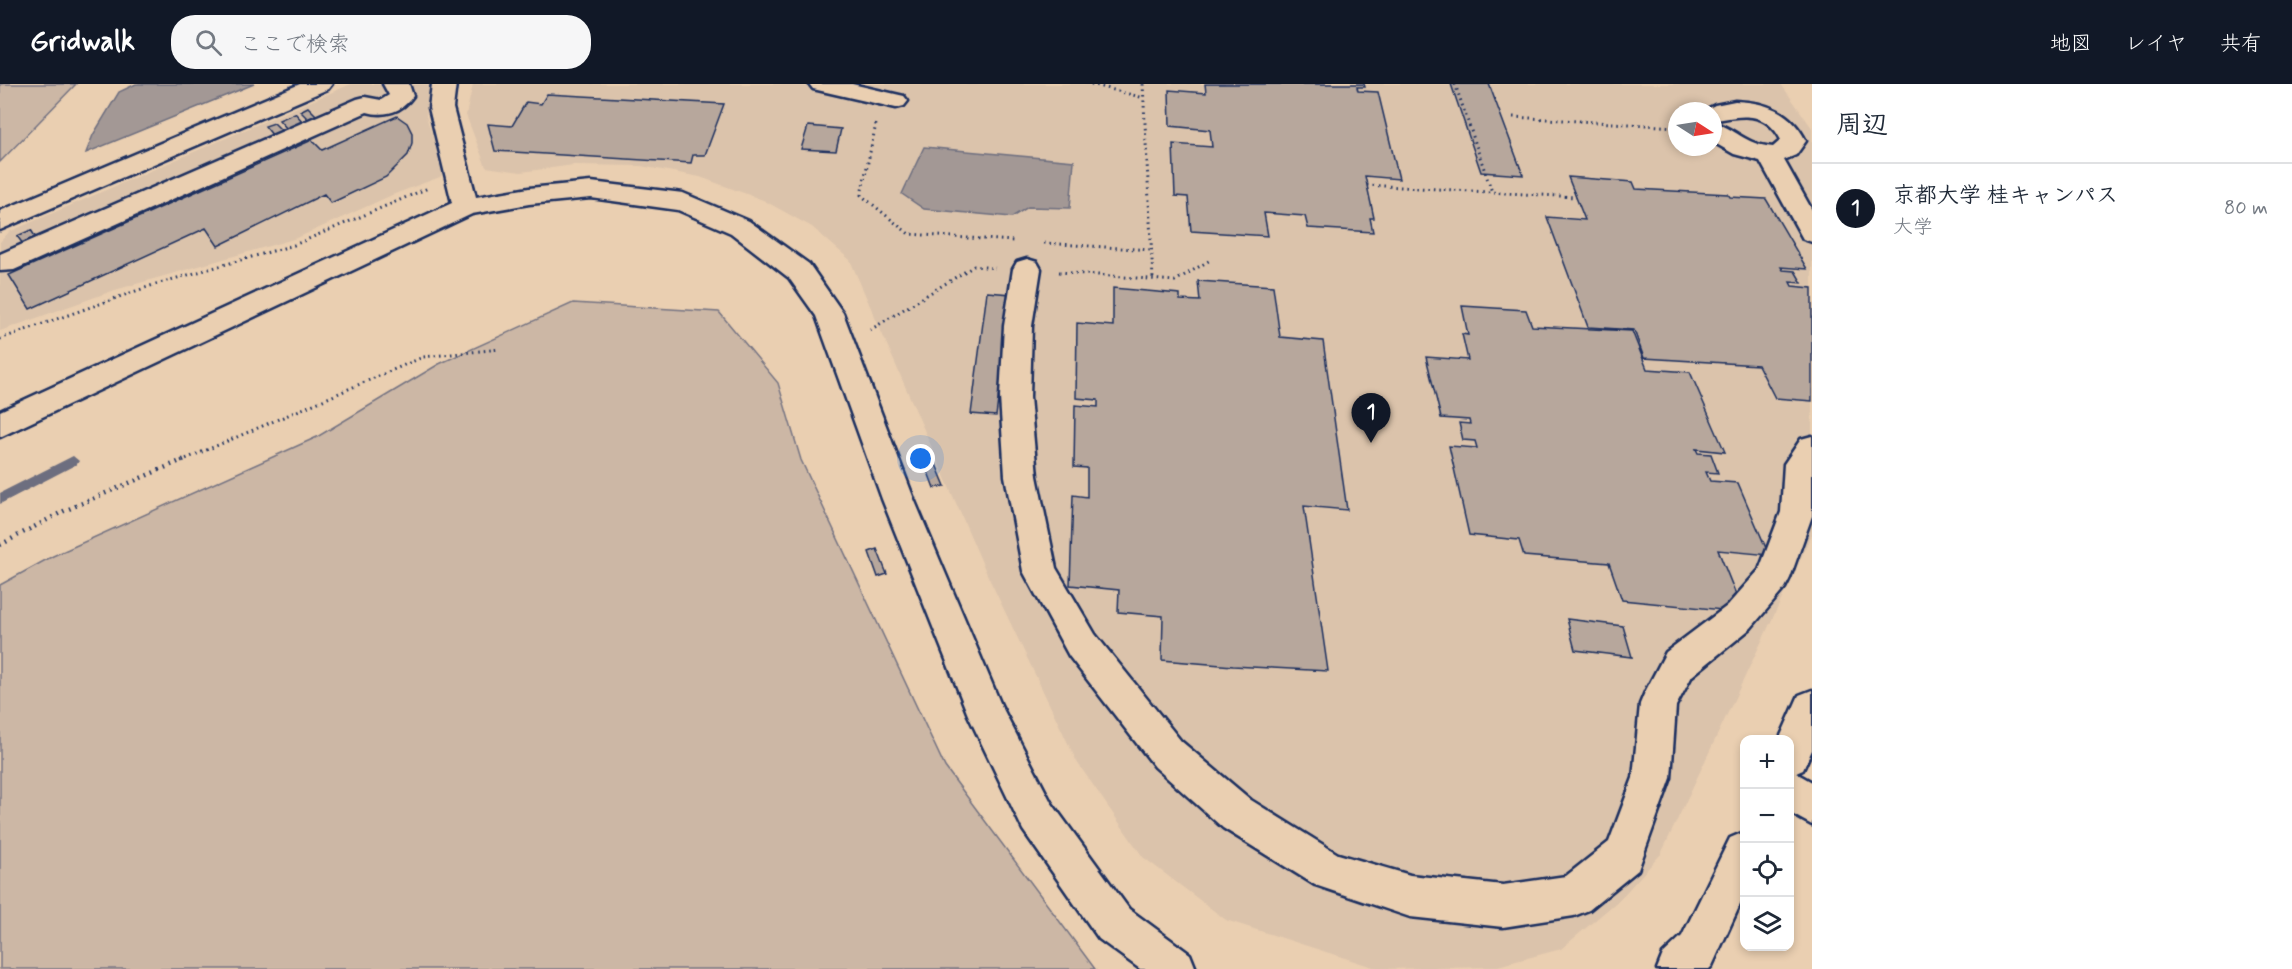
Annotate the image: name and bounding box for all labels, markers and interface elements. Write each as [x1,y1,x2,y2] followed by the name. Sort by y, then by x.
[171,15,591,69] search box
[30,24,135,61] text: Gridwalk
[192,26,225,59] icon: search
[2050,30,2092,58] text: 地図
[2125,30,2187,58] text: レイヤ
[2220,30,2262,58] text: 共有
[240,31,350,59] text: ここで検索
[1668,102,1722,156] north arrow
[1836,109,1888,143] text: 周辺
[1893,182,2118,210] text: 京都大学 桂キャンパス
[1851,195,1860,222] text: 1
[2224,195,2268,222] text: 80 m
[1893,214,1933,241] text: 大学
[1352,394,1390,443] pin: 1
[906,444,935,473] your location
[1740,735,1794,951] map controls
[1740,735,1794,789] button: +
[1740,789,1794,843] button: −
[1740,843,1794,897] button: locate
[1740,897,1794,951] button: layers

